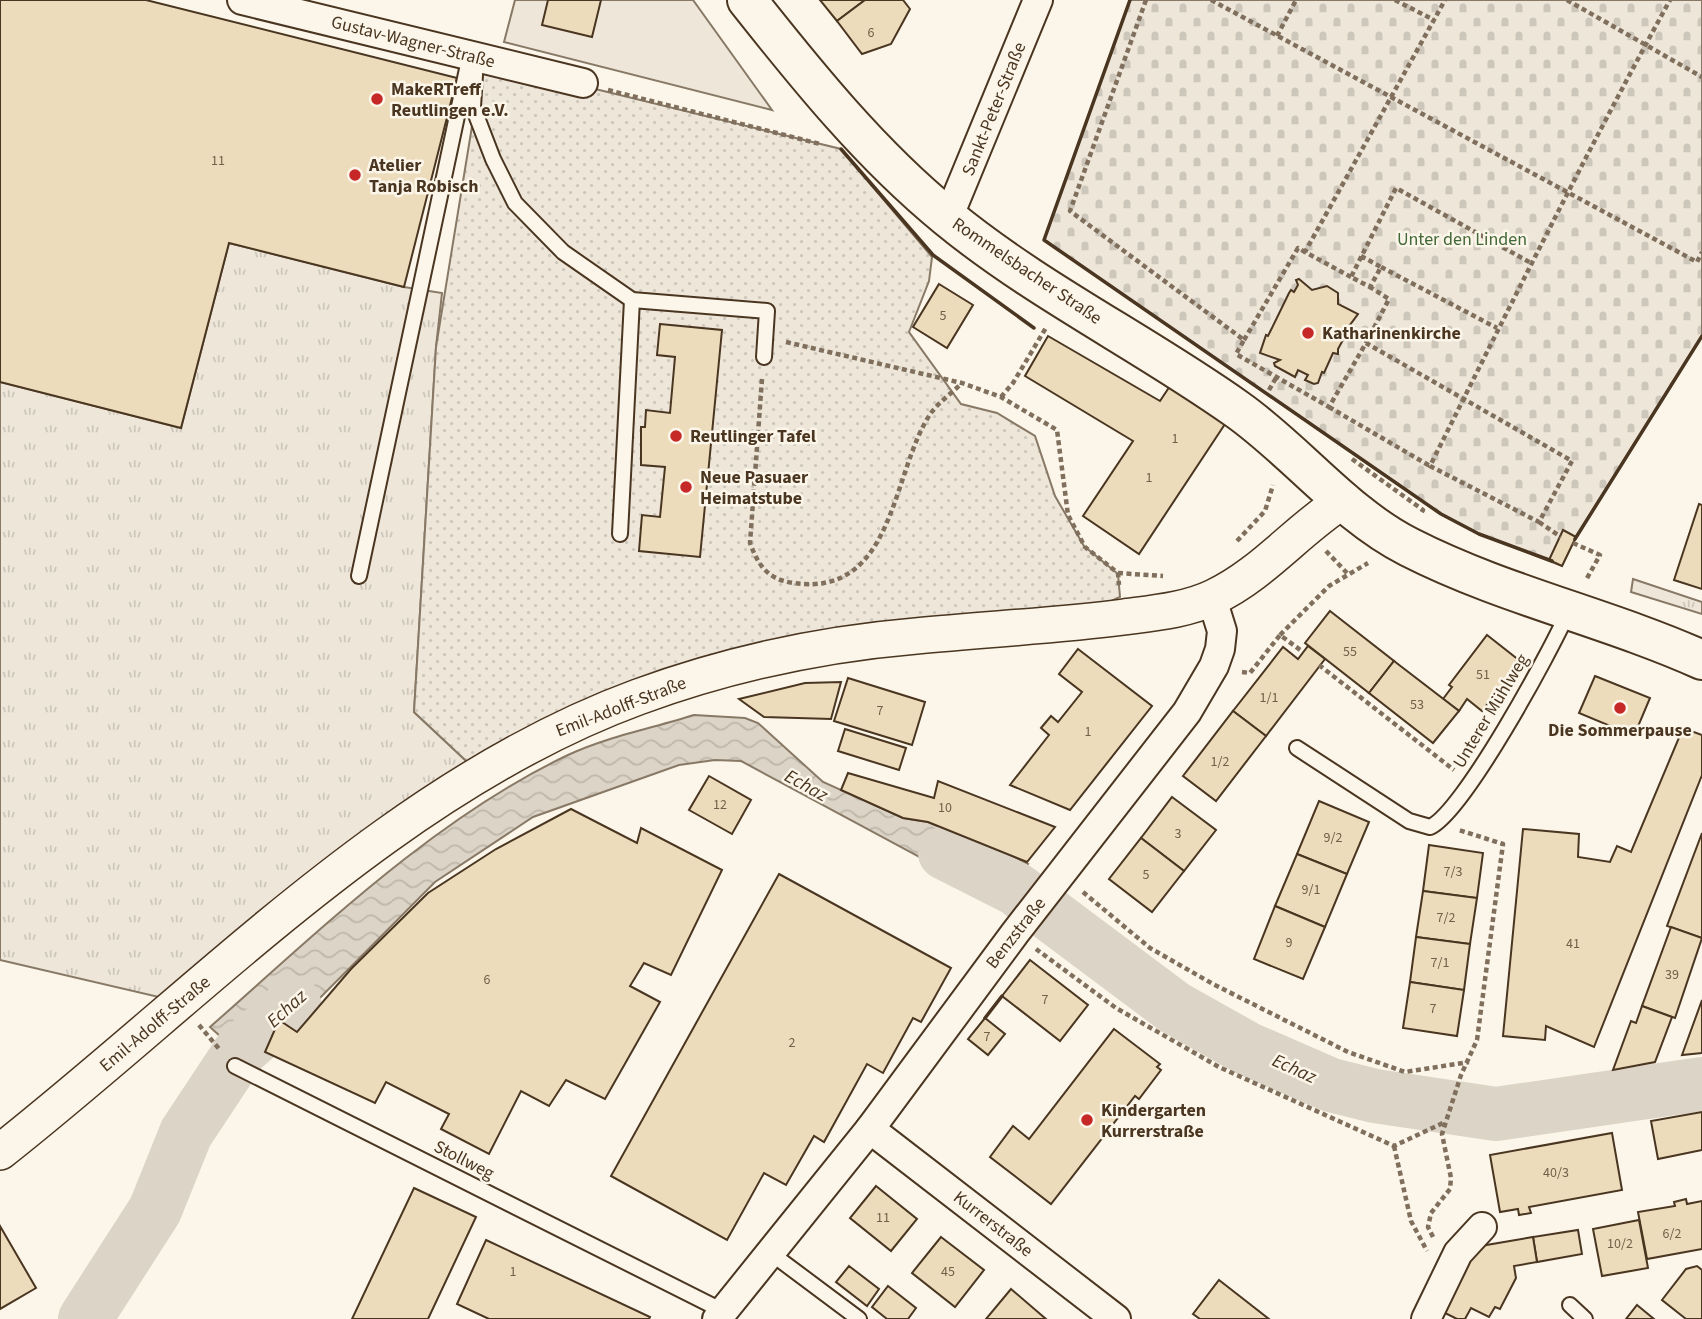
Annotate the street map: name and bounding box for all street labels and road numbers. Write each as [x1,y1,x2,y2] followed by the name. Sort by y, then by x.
[329,10,498,74] street label: Gustav-Wagner-Straße
[956,38,1032,180] street label: Sankt-Peter-Straße
[947,212,1107,331] street label: Rommelsbacher Straße
[1447,649,1535,773] street label: Unterer Mühlweg
[552,671,690,743] street label: Emil-Adolff-Straße
[980,892,1052,974] street label: Benzstraße
[94,970,216,1078] street label: Emil-Adolff-Straße
[430,1134,498,1186] street label: Stollweg
[948,1185,1038,1263] street label: Kurrerstraße

